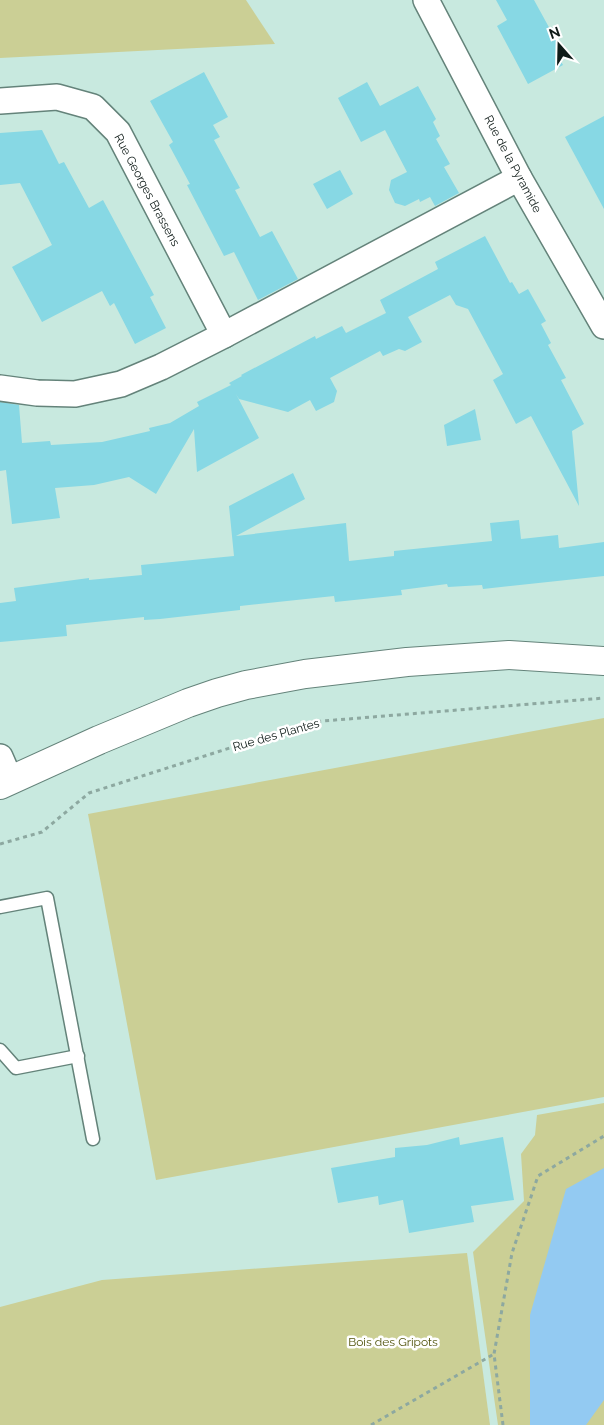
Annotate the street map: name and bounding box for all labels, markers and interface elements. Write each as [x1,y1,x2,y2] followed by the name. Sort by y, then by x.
[534,20,584,70] north arrow
[547,23,562,42] text: N
[481,113,545,215] street label: Rue de la Pyramide
[111,131,183,249] street label: Rue Georges Brassens
[231,716,321,754] street label: Rue des Plantes
[348,1335,438,1349] park label: Bois des Gripots

